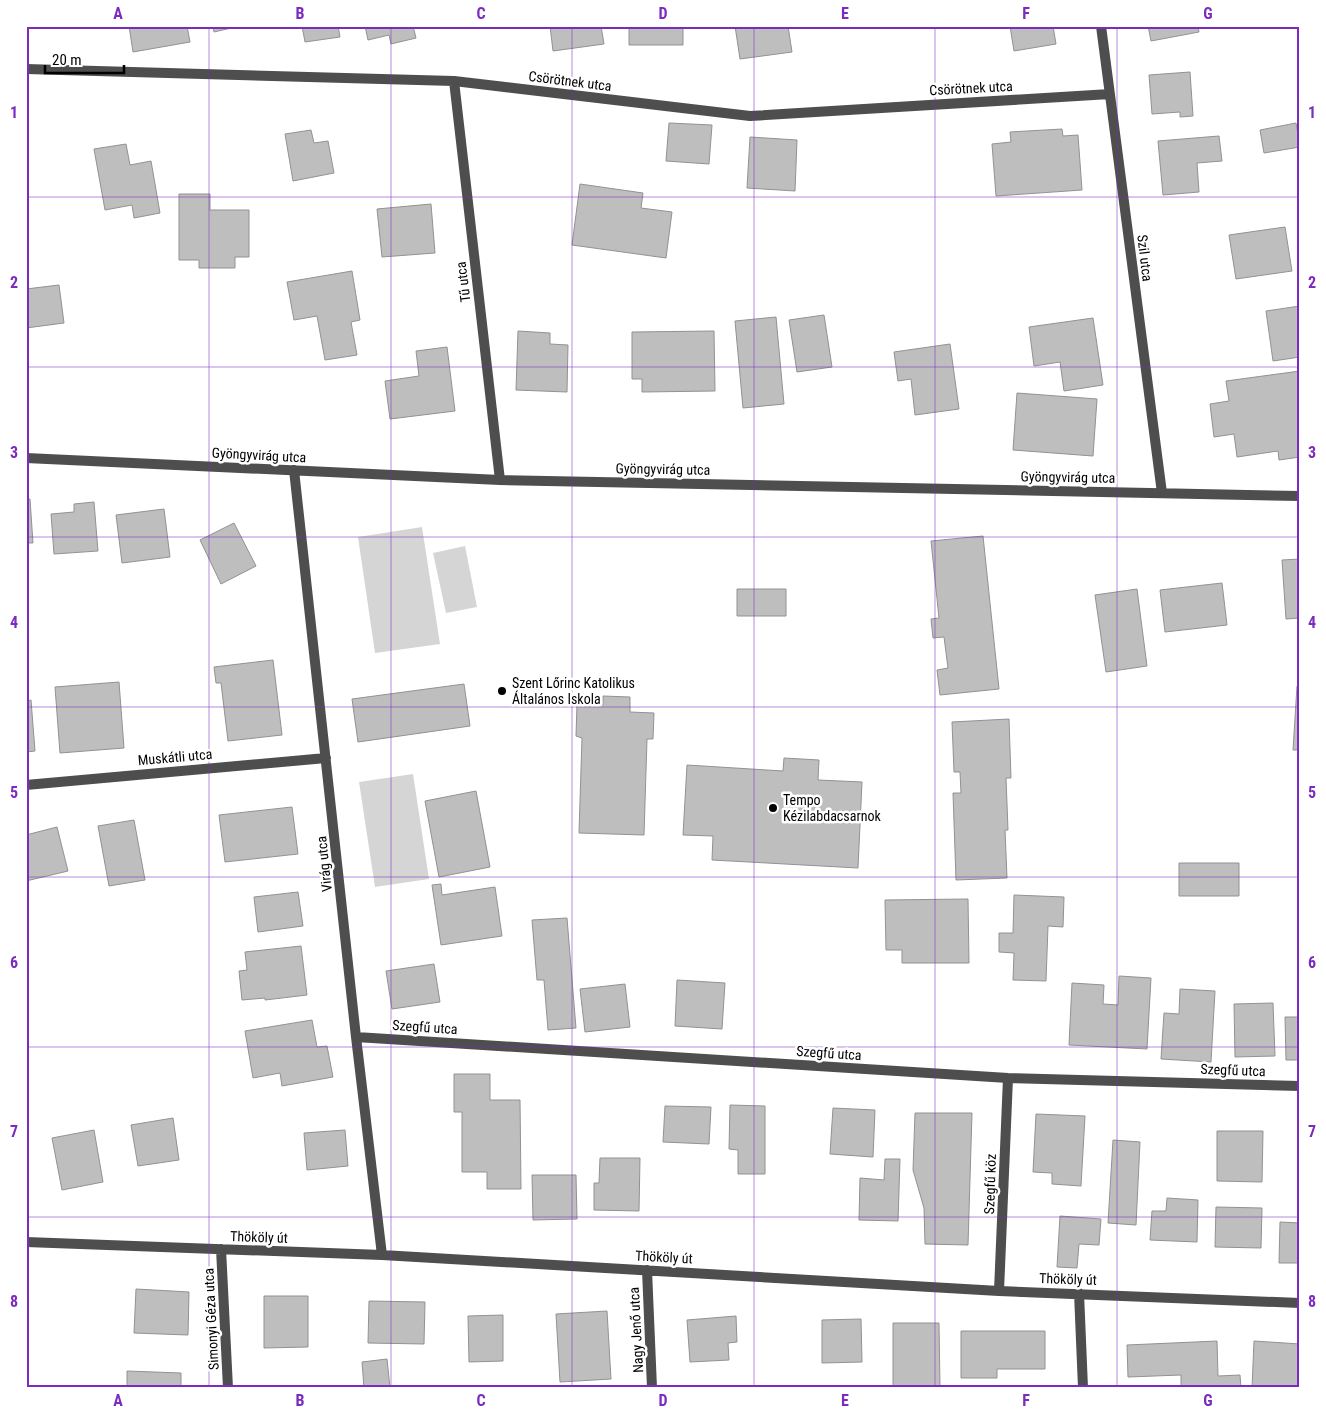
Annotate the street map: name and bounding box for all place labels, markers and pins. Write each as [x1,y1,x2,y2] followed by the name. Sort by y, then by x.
[512,675,635,707] place label: Szent Lőrinc Katolikus Általános Iskola
[496,685,508,697] marker: Szent Lőrinc Katolikus Általános Iskola
[783,792,881,824] place label: Tempo Kézilabdacsarnok
[767,802,779,814] marker: Tempo Kézilabdacsarnok

